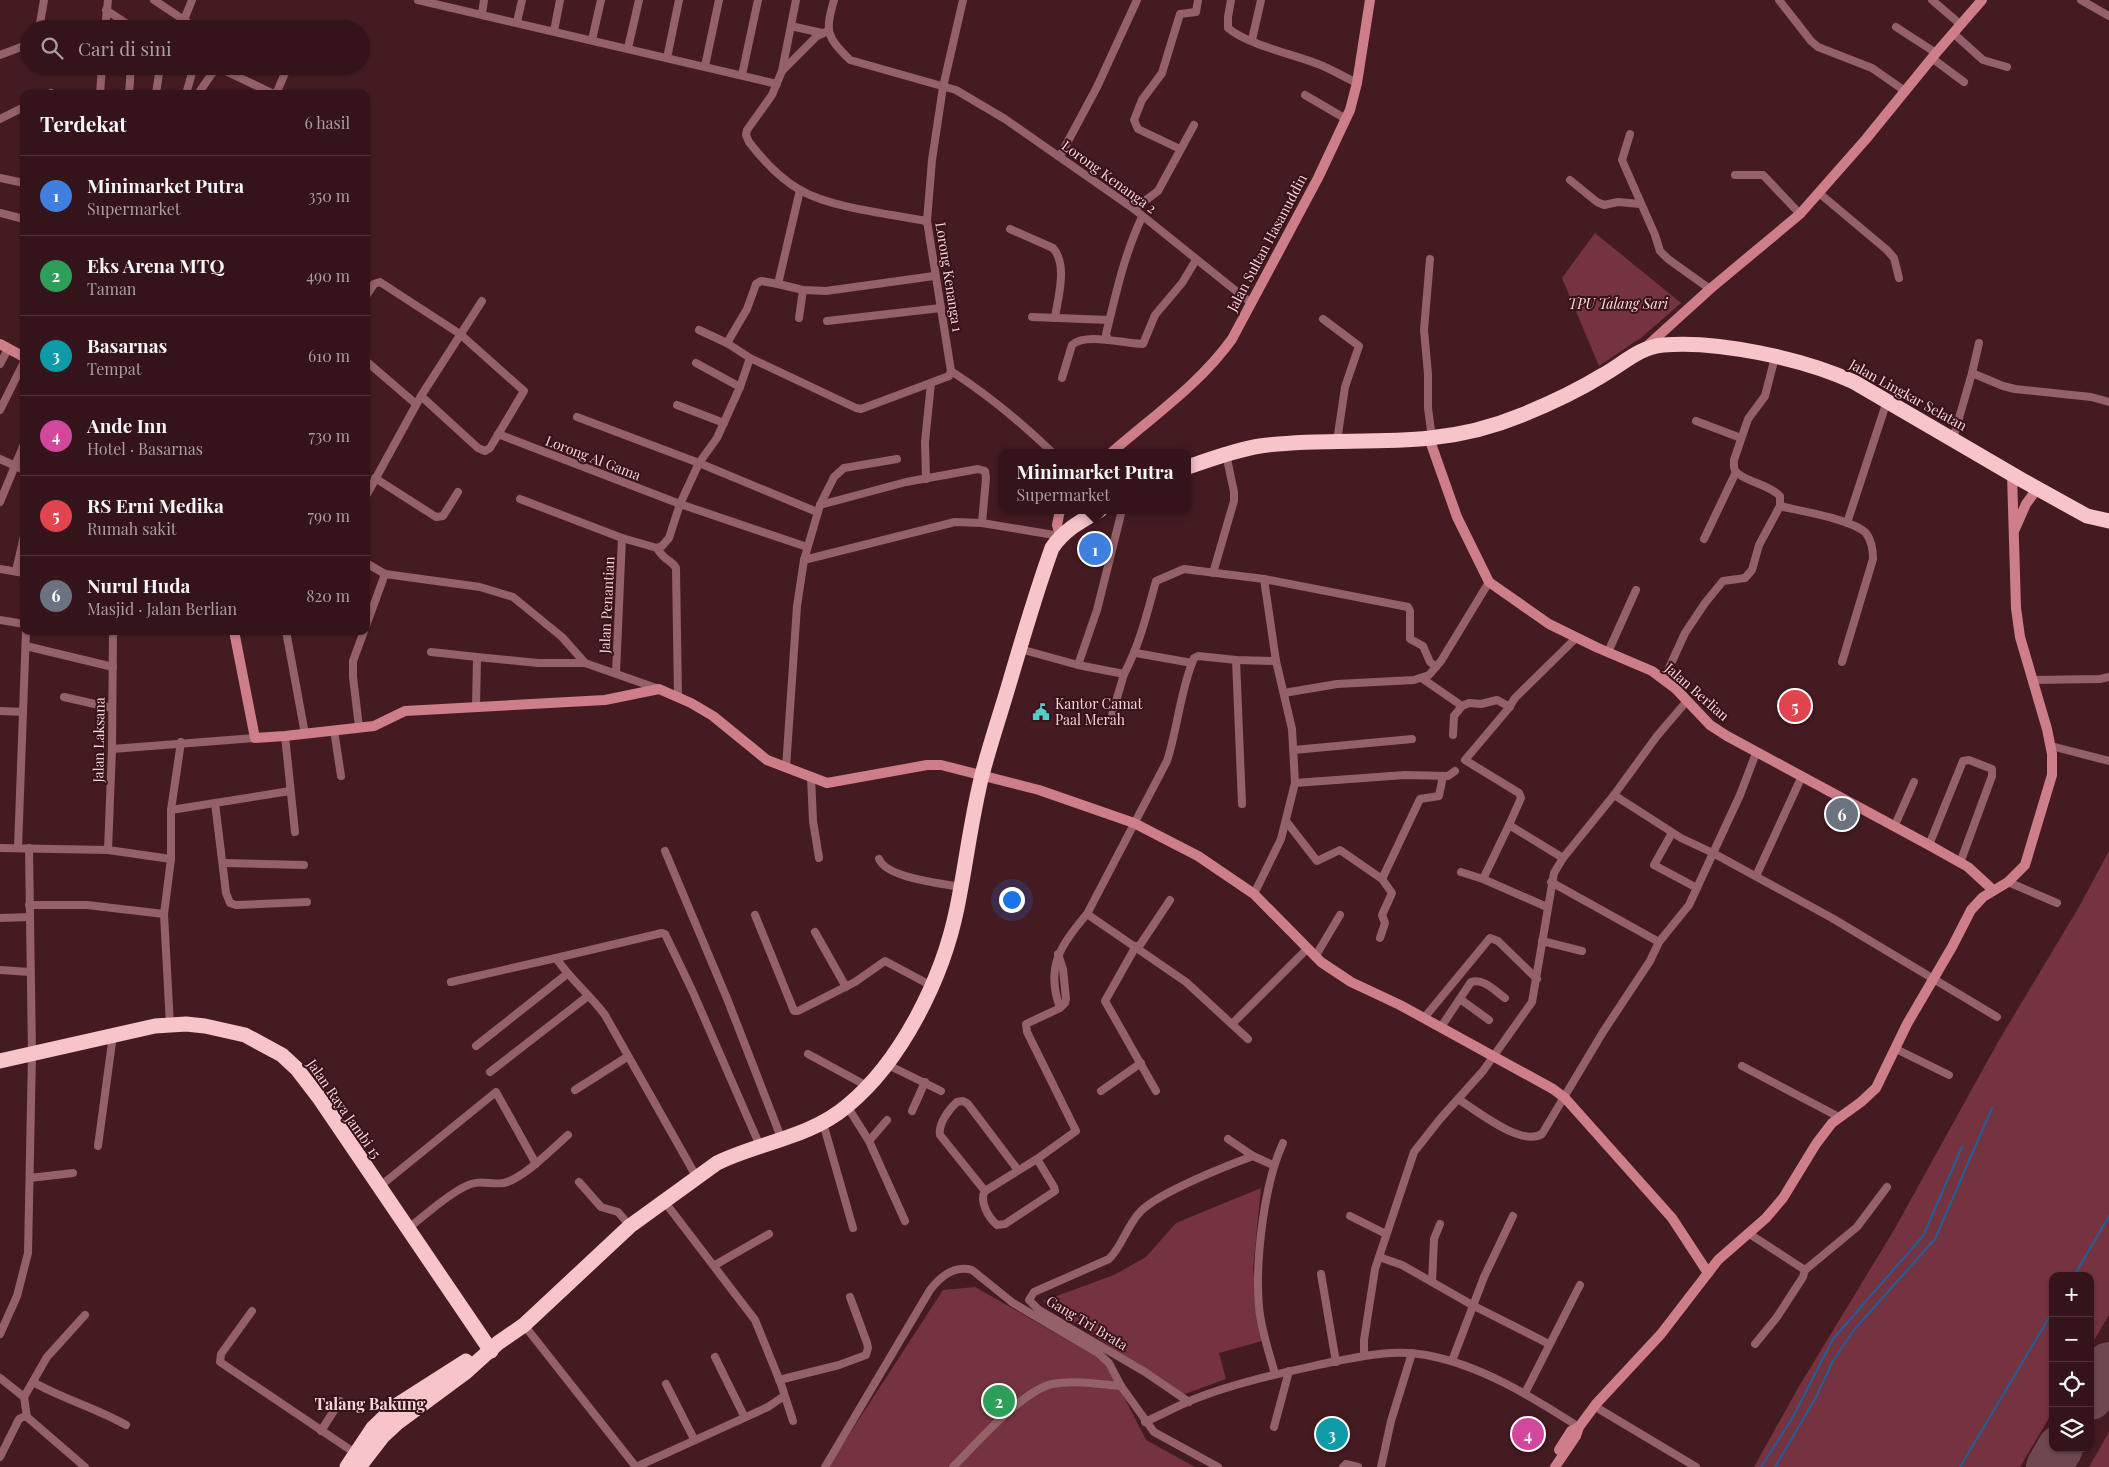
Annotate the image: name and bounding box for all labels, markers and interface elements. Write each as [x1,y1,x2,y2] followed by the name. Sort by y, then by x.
[20,20,370,75] search box
[38,34,66,62] icon: search
[78,35,172,61] text: Cari di sini
[40,109,127,137] text: Terdekat
[304,112,350,133] text: 6 hasil
[1058,136,1161,218] street label: Lorong Kenanga 2
[1222,170,1311,316] street label: Jalan Sultan Hasanuddin
[87,172,244,198] text: Minimarket Putra
[53,185,59,206] text: 1
[308,185,350,206] text: 350 m
[87,198,181,219] text: Supermarket
[931,221,968,333] street label: Lorong Kenanga 1
[87,252,225,278] text: Eks Arena MTQ
[52,265,60,286] text: 2
[306,265,350,286] text: 490 m
[87,278,136,299] text: Taman
[1568,294,1669,313] park label: TPU Talang Sari
[87,332,167,358] text: Basarnas
[52,345,60,366] text: 3
[308,345,350,366] text: 610 m
[1845,354,1971,435] street label: Jalan Lingkar Selatan
[87,358,141,379] text: Tempat
[87,412,167,438] text: Ande Inn
[52,425,60,446] text: 4
[308,425,350,446] text: 730 m
[543,431,644,484] street label: Lorong Al Gama
[87,438,203,459] text: Hotel · Basarnas
[999,449,1191,514] popup
[1017,458,1174,484] text: Minimarket Putra
[1017,484,1110,505] text: Supermarket
[87,492,224,518] text: RS Erni Medika
[52,505,60,526] text: 5
[308,505,350,526] text: 790 m
[87,518,177,539] text: Rumah sakit
[1079,530,1111,568] pin: 1
[594,555,619,655] street label: Jalan Penantian
[87,572,190,598] text: Nurul Huda
[52,585,60,606] text: 6
[306,585,350,606] text: 820 m
[87,598,237,619] text: Masjid · Jalan Berlian
[1660,658,1734,725] street label: Jalan Berlian
[1779,687,1811,725] pin: 5
[1055,694,1144,729] place label: Kantor Camat Paal Merah
[88,697,109,784] street label: Jalan Laksana
[1031,702,1051,722] public building icon: Kantor Camat Paal Merah
[1826,795,1858,833] pin: 6
[999,887,1025,913] your location
[302,1054,386,1162] street label: Jalan Raya Jambi 15
[2049,1272,2094,1452] map controls
[2049,1272,2094,1317] button: +
[1043,1291,1132,1354] street label: Gang Tri Brata
[2049,1317,2094,1362] button: −
[2049,1362,2094,1407] button: locate
[983,1382,1015,1420] pin: 2
[315,1393,426,1414] district label: Talang Bakung
[2049,1407,2094,1452] button: layers
[1316,1415,1348,1453] pin: 3
[1512,1415,1544,1453] pin: 4

